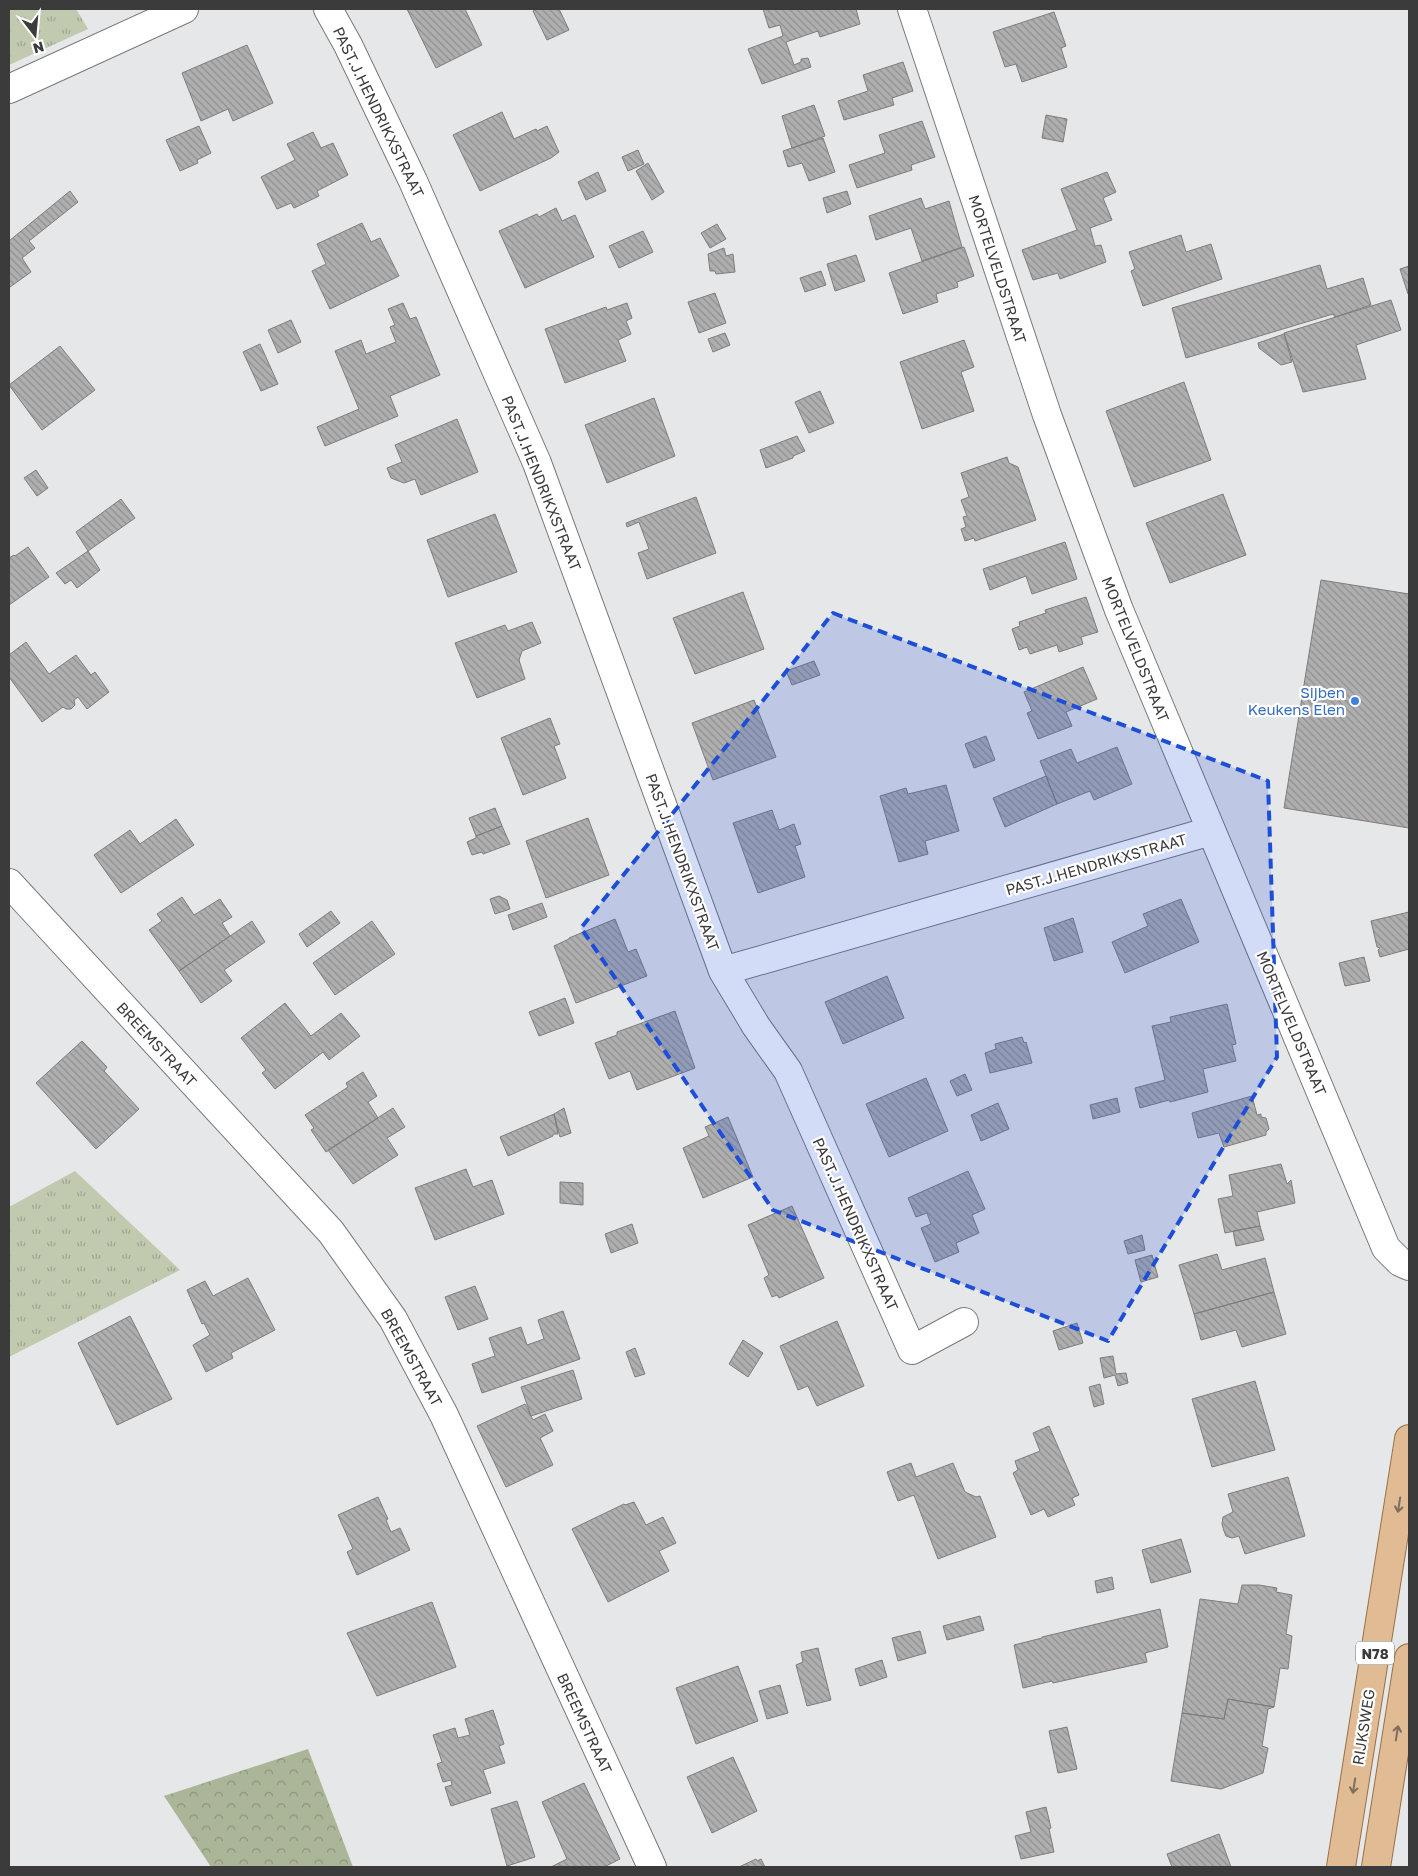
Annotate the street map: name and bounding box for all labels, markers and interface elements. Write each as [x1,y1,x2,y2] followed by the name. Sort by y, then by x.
[10,10,60,60] north arrow
[330,24,428,200] street label: PAST.J.HENDRIKXSTRAAT
[31,38,46,58] text: N
[965,192,1031,346] street label: MORTELVELDSTRAAT
[499,393,585,573] street label: PAST.J.HENDRIKXSTRAAT
[1099,574,1173,724] street label: MORTELVELDSTRAAT
[1248,683,1345,718] place label: Sijben Keukens Elen
[1349,695,1361,707] marker: Sijben Keukens Elen
[642,771,724,953] street label: PAST.J.HENDRIKXSTRAAT
[1003,829,1189,899] street label: PAST.J.HENDRIKXSTRAAT
[1253,948,1331,1098] street label: MORTELVELDSTRAAT
[113,998,201,1090] street label: BREEMSTRAAT
[810,1135,902,1313] street label: PAST.J.HENDRIKXSTRAAT
[378,1305,446,1409] street label: BREEMSTRAAT
[1393,1497,1403,1513] one-way arrow
[1356,1642,1394,1665] road number: N78
[554,1670,616,1776] street label: BREEMSTRAAT
[1348,1688,1378,1766] street label: RIJKSWEG
[1393,1725,1403,1741] one-way arrow
[1348,1778,1358,1794] one-way arrow

